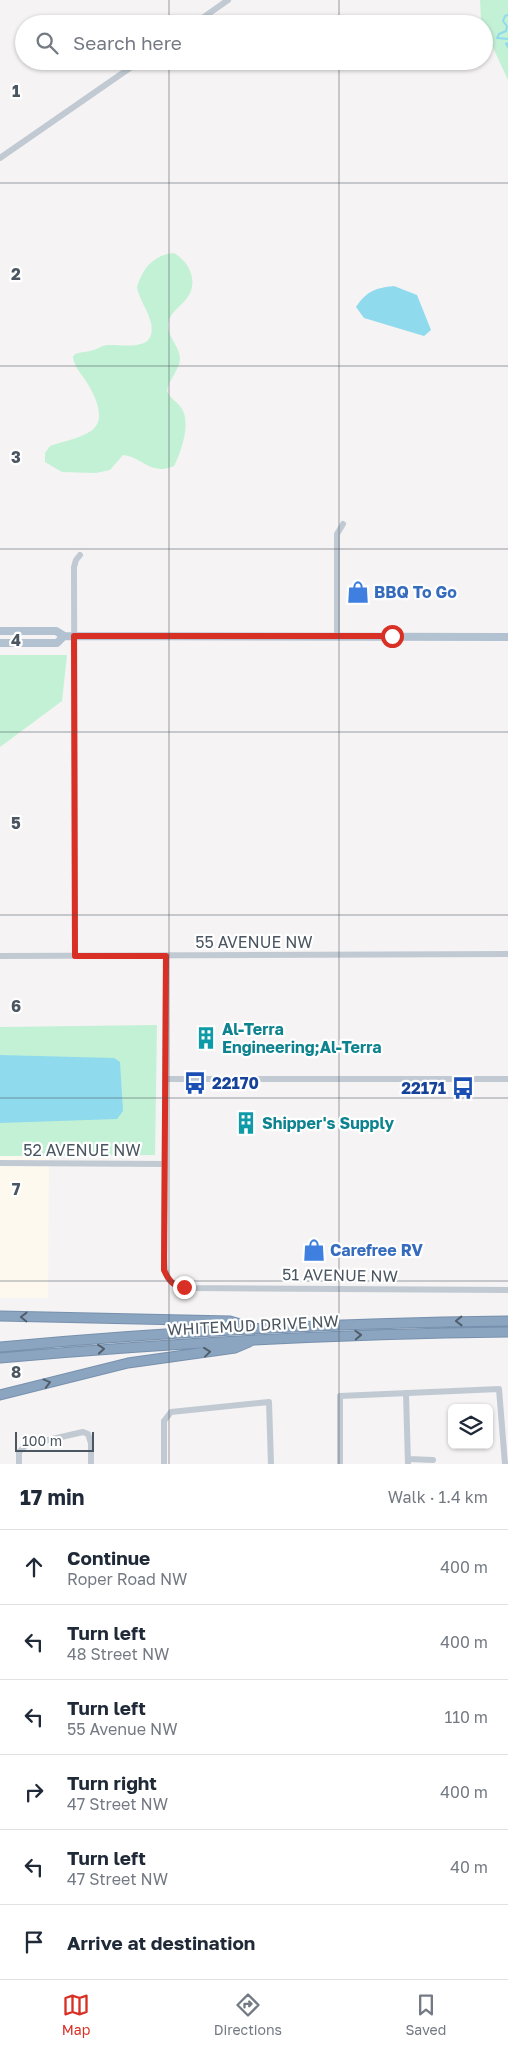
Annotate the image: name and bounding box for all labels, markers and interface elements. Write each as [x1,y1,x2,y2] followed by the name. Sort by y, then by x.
[15,15,493,70] search box
[33,29,61,57] icon: search
[73,31,182,54] text: Search here
[12,81,20,101] text: 1
[11,264,21,284] text: 2
[11,447,21,467] text: 3
[345,579,371,605] shop icon: BBQ To Go
[374,582,457,602] place label: BBQ To Go
[381,625,404,648] route start
[11,630,21,650] text: 4
[11,813,21,833] text: 5
[195,932,313,952] street label: 55 AVENUE NW
[11,996,21,1016] text: 6
[222,1019,381,1057] place label: Al-Terra Engineering;Al-Terra
[193,1025,219,1051] building icon: Al-Terra Engineering;Al-Terra
[182,1070,208,1096] bus stop icon: 22170
[212,1073,259,1093] place label: 22170
[450,1075,476,1101] bus stop icon: 22171
[401,1078,446,1098] place label: 22171
[233,1110,259,1136] building icon: Shipper's Supply
[262,1113,394,1133] place label: Shipper's Supply
[23,1140,141,1160] street label: 52 AVENUE NW
[12,1179,21,1199] text: 7
[301,1237,327,1263] shop icon: Carefree RV
[330,1240,424,1260] place label: Carefree RV
[282,1264,398,1286] street label: 51 AVENUE NW
[173,1276,196,1299] route end
[20,1311,28,1322] one-way arrow
[167,1311,339,1339] street label: WHITEMUD DRIVE NW
[455,1316,463,1326] one-way arrow
[354,1329,362,1340] one-way arrow
[97,1344,105,1355] one-way arrow
[203,1347,211,1358] one-way arrow
[11,1362,21,1382] text: 8
[43,1378,52,1389] one-way arrow
[448,1404,493,1449] map controls
[448,1404,493,1449] button: layers
[15,1429,94,1452] scale bar
[22,1432,62,1449] text: 100 m
[20,1484,84,1510] text: 17 min
[388,1487,488,1507] text: Walk · 1.4 km
[67,1546,150,1569] text: Continue
[20,1553,48,1581] icon: ahead
[440,1557,488,1577] text: 400 m
[67,1569,187,1589] text: Roper Road NW
[67,1621,146,1644] text: Turn left
[20,1628,48,1656] icon: left
[440,1632,488,1652] text: 400 m
[67,1644,169,1664] text: 48 Street NW
[67,1696,146,1719] text: Turn left
[20,1703,48,1731] icon: left
[444,1707,488,1727] text: 110 m
[67,1719,178,1739] text: 55 Avenue NW
[67,1771,157,1794] text: Turn right
[20,1778,48,1806] icon: right
[440,1782,488,1802] text: 400 m
[67,1794,168,1814] text: 47 Street NW
[67,1846,146,1869] text: Turn left
[20,1853,48,1881] icon: left
[450,1857,488,1877] text: 40 m
[67,1869,168,1889] text: 47 Street NW
[20,1928,48,1956] icon: arrive
[67,1931,255,1954] text: Arrive at destination
[62,1991,90,2038] tab: Map
[214,1991,282,2038] tab: Directions
[405,1991,446,2038] tab: Saved

